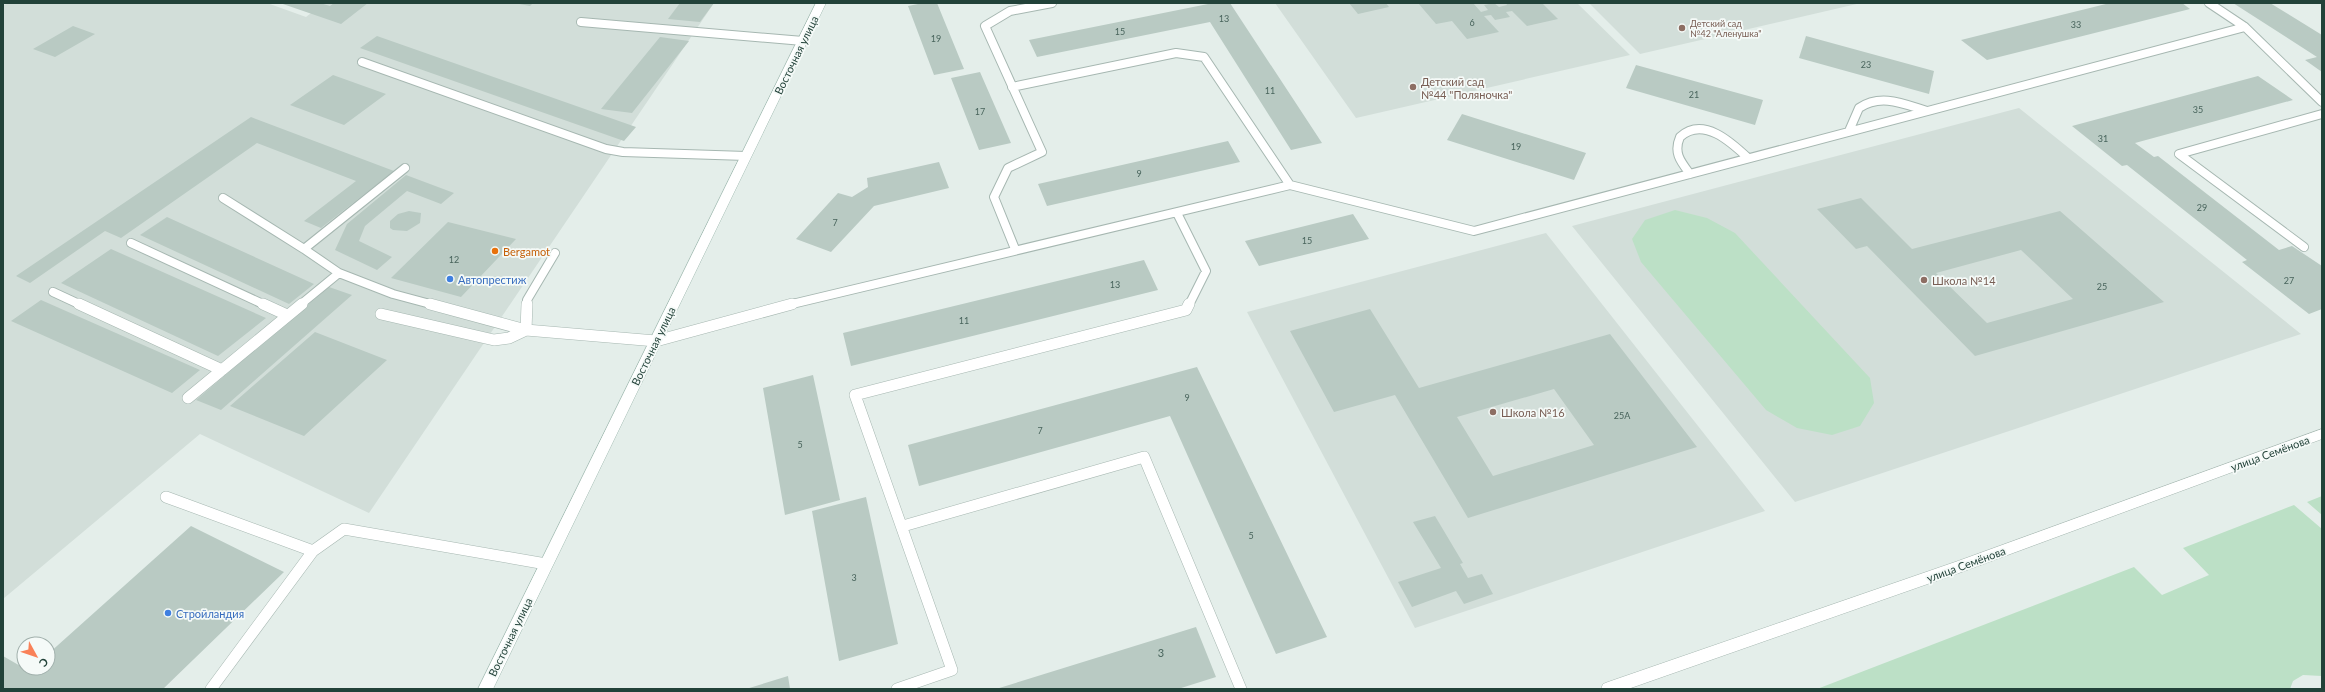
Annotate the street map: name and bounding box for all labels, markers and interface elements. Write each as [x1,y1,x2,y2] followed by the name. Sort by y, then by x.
[1219,13,1229,24] house number: 13
[771,14,821,96] street label: Восточная улица
[1469,17,1475,28] house number: 6
[1690,18,1762,39] place label: Детский сад №42 "Аленушка"
[2071,19,2081,30] house number: 33
[1677,23,1687,33] marker: Детский сад №42 "Аленушка"
[1115,26,1125,37] house number: 15
[931,33,941,44] house number: 19
[1861,59,1871,70] house number: 23
[1421,75,1512,101] place label: Детский сад №44 "Поляночка"
[1408,82,1418,92] marker: Детский сад №44 "Поляночка"
[1265,85,1275,96] house number: 11
[1689,89,1699,100] house number: 21
[2193,104,2203,115] house number: 35
[975,106,985,117] house number: 17
[2098,133,2108,144] house number: 31
[1511,141,1521,152] house number: 19
[1136,168,1142,179] house number: 9
[2197,202,2207,213] house number: 29
[832,217,838,228] house number: 7
[1302,235,1312,246] house number: 15
[503,245,550,258] place label: Bergamot
[490,246,500,256] marker: Bergamot
[449,254,459,265] house number: 12
[458,273,527,286] place label: Автопрестиж
[445,274,455,284] marker: Автопрестиж
[1932,274,1996,287] place label: Школа №14
[1919,275,1929,285] marker: Школа №14
[2284,275,2294,286] house number: 27
[1110,279,1120,290] house number: 13
[2097,281,2107,292] house number: 25
[628,305,678,387] street label: Восточная улица
[959,315,969,326] house number: 11
[1184,392,1190,403] house number: 9
[1501,406,1565,419] place label: Школа №16
[1488,407,1498,417] marker: Школа №16
[1614,410,1631,421] house number: 25А
[1037,425,1043,436] house number: 7
[2229,433,2311,473] street label: улица Семёнова
[797,439,803,450] house number: 5
[1248,530,1254,541] house number: 5
[1925,544,2007,584] street label: улица Семёнова
[851,572,857,583] house number: 3
[485,596,535,678] street label: Восточная улица
[176,607,244,620] place label: Стройландия
[163,608,173,618] marker: Стройландия
[16,636,56,676] north arrow
[1158,646,1164,659] house number: 3
[36,656,51,670] text: С

